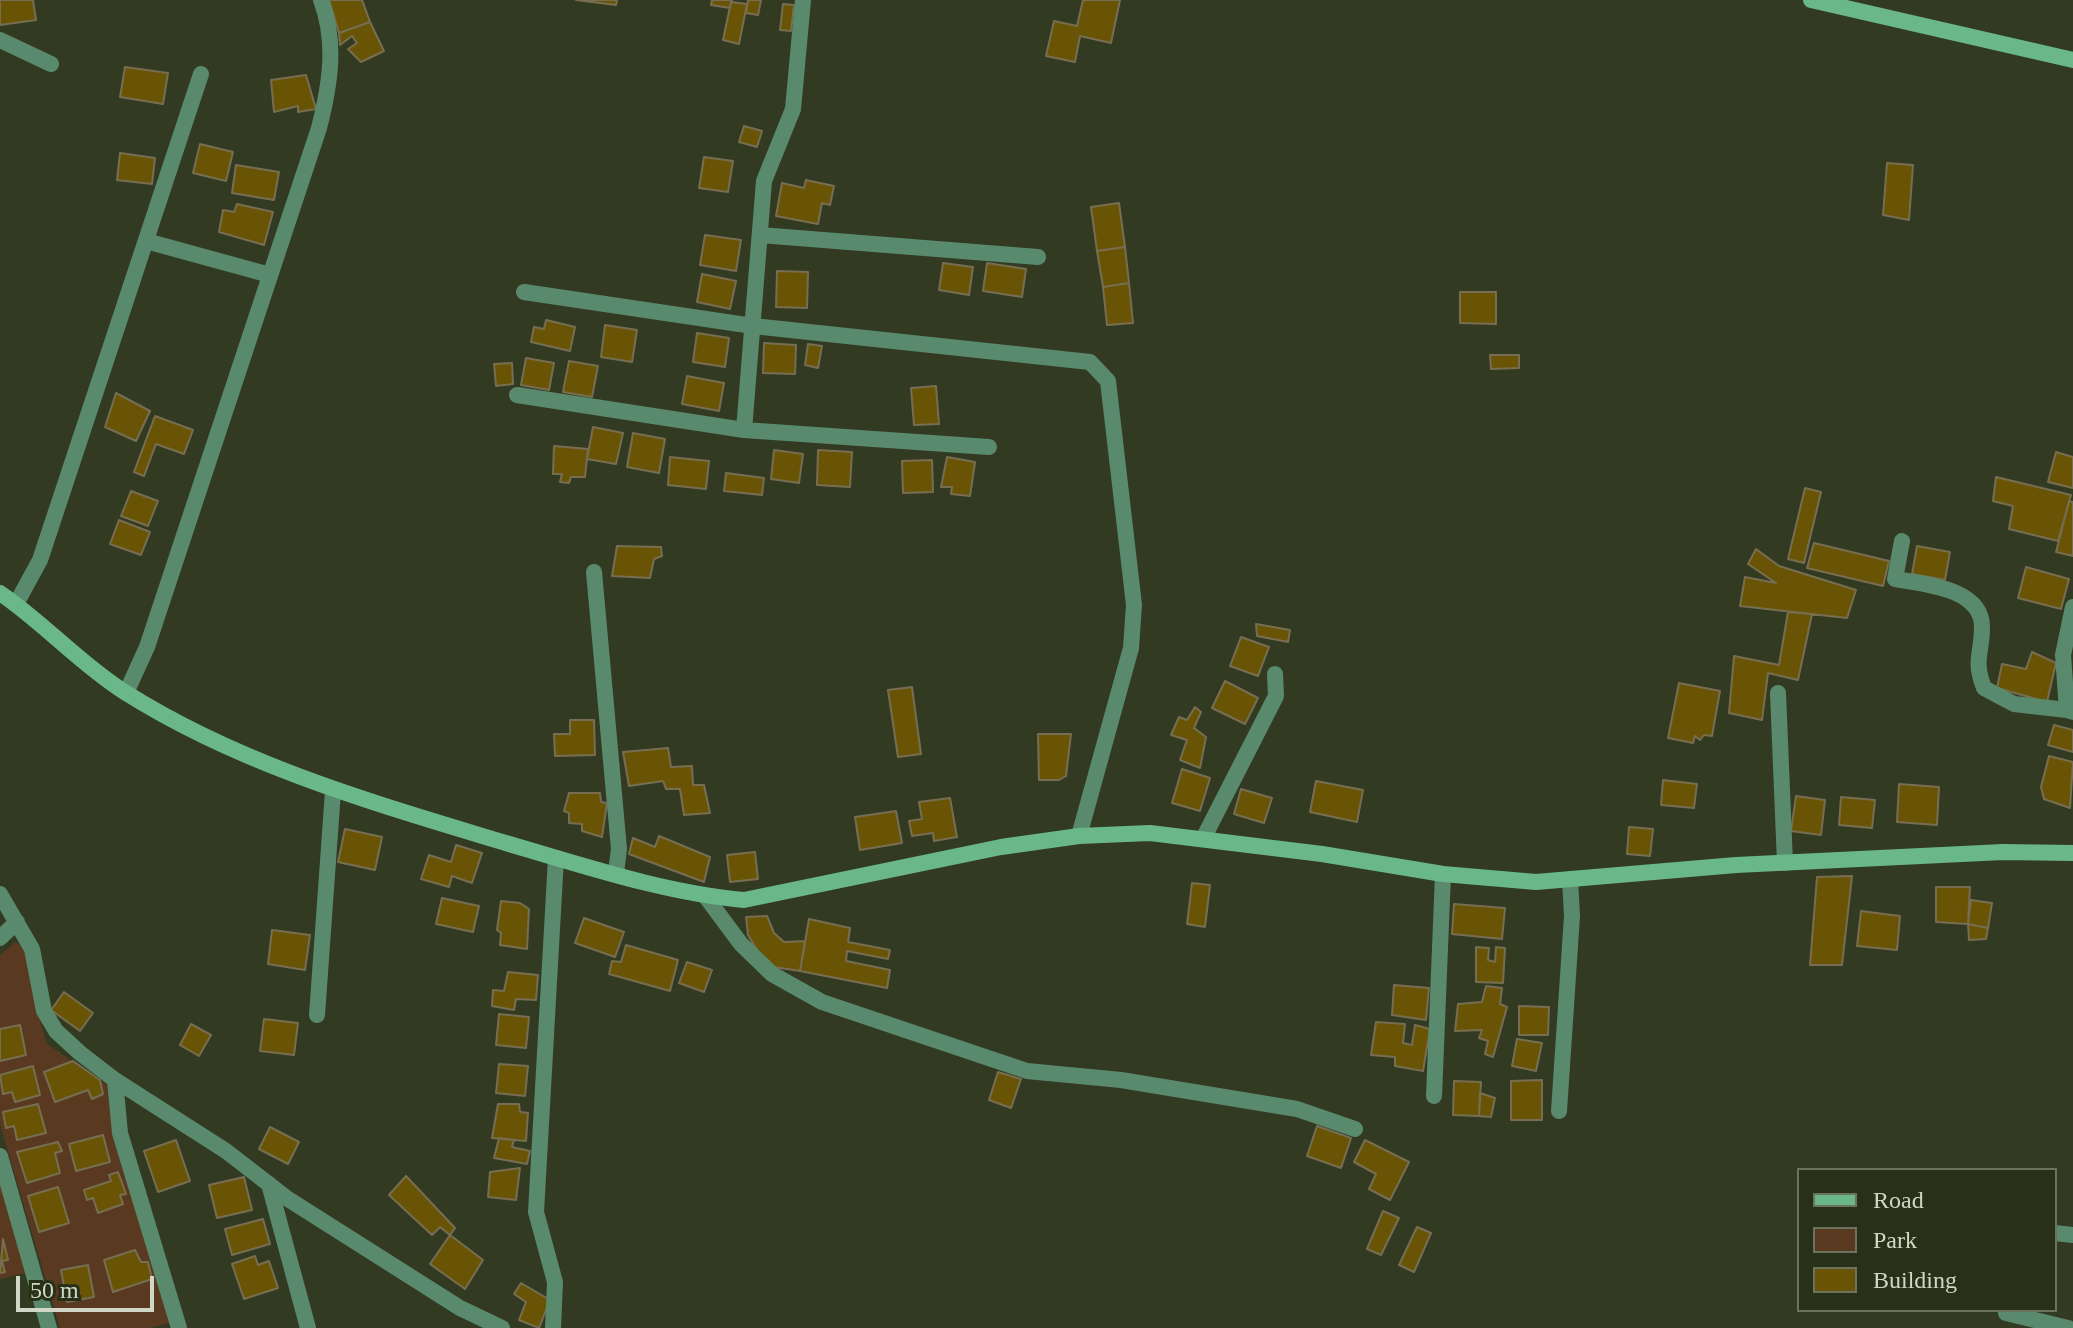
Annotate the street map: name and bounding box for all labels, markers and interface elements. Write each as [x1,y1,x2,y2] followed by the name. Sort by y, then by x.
[1797,1168,2057,1312] legend
[1873,1187,1924,1213] text: Road
[1873,1227,1917,1253] text: Park
[20,1260,158,1310] scale bar
[1873,1267,1957,1293] text: Building
[30,1277,79,1303] text: 50 m

